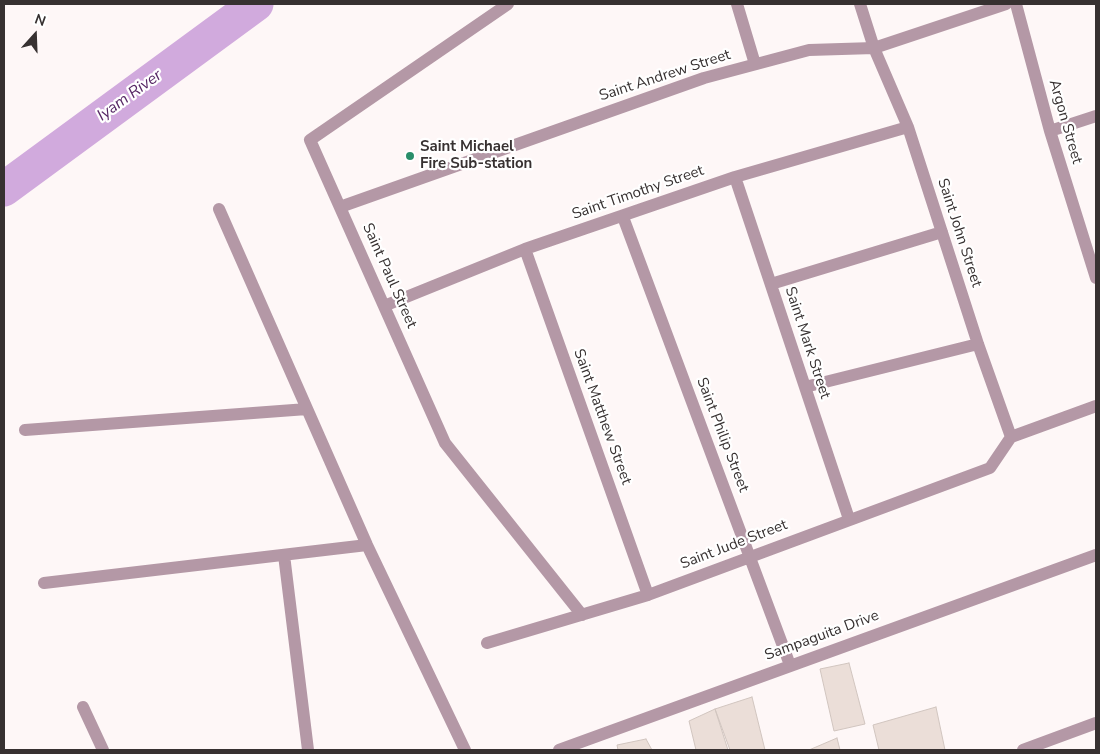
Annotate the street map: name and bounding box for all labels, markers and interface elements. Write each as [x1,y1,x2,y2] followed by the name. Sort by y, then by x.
[10,10,60,60] north arrow
[32,10,48,31] text: N
[597,46,733,106] street label: Saint Andrew Street
[94,66,166,126] water label: Iyam River
[1044,78,1086,166] street label: Argon Street
[420,138,532,173] place label: Saint Michael Fire Sub-station
[404,150,416,162] marker: Saint Michael Fire Sub-station
[570,162,706,224] street label: Saint Timothy Street
[933,176,985,290] street label: Saint John Street
[358,221,420,331] street label: Saint Paul Street
[780,285,834,401] street label: Saint Mark Street
[569,347,635,487] street label: Saint Matthew Street
[692,375,752,495] street label: Saint Philip Street
[678,516,790,574] street label: Saint Jude Street
[763,607,881,665] street label: Sampaguita Drive

